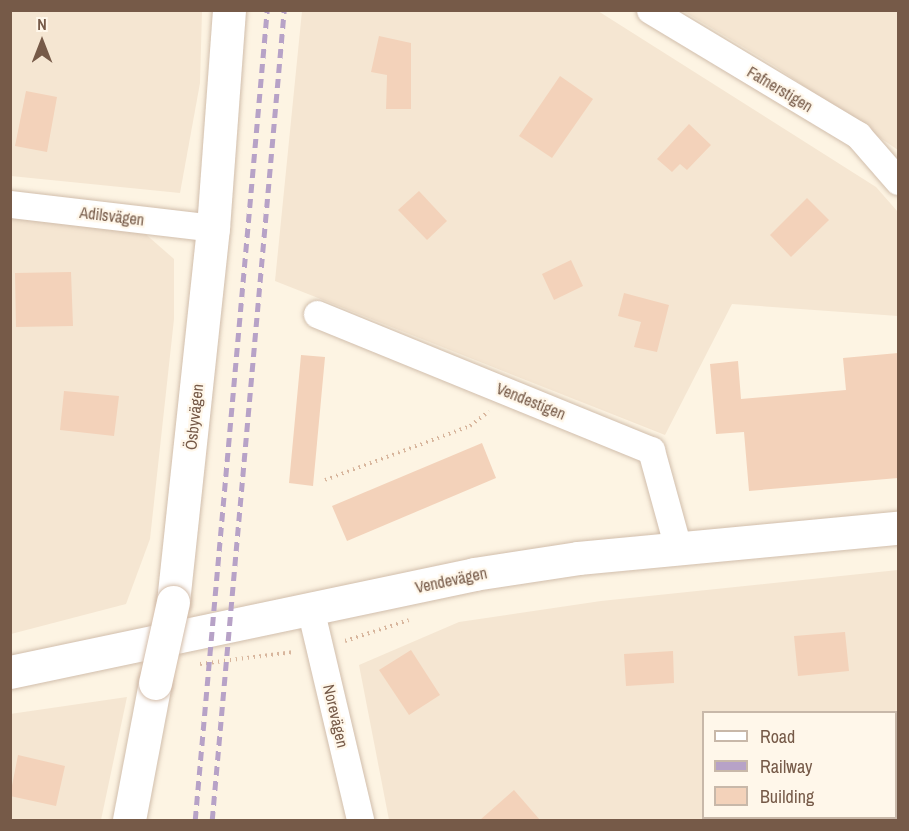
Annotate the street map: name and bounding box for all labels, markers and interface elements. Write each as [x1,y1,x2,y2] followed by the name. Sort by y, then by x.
[12,12,72,72] north arrow
[37,13,47,35] text: N
[744,62,816,116] street label: Fafnerstigen
[79,203,145,229] street label: Adilsvägen
[494,378,568,424] street label: Vendestigen
[181,383,207,451] street label: Ösbyvägen
[413,563,489,597] street label: Vendevägen
[319,683,353,749] street label: Norevägen
[702,711,897,819] legend
[760,724,795,749] text: Road
[760,754,813,779] text: Railway
[760,784,814,809] text: Building

